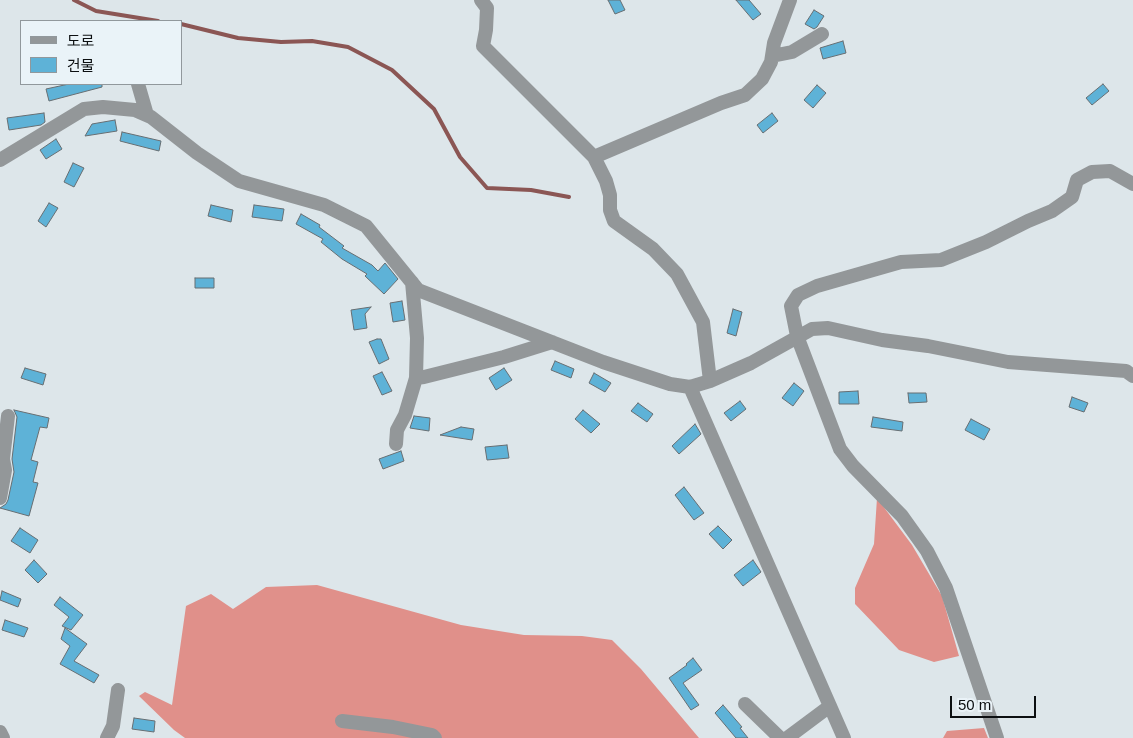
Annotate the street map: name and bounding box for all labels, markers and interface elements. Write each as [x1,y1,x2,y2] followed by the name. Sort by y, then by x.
[20,20,182,85] legend
[67,32,95,49] text: 도로
[67,57,95,74] text: 건물
[953,686,1039,718] scale bar
[958,696,991,713] text: 50 m

